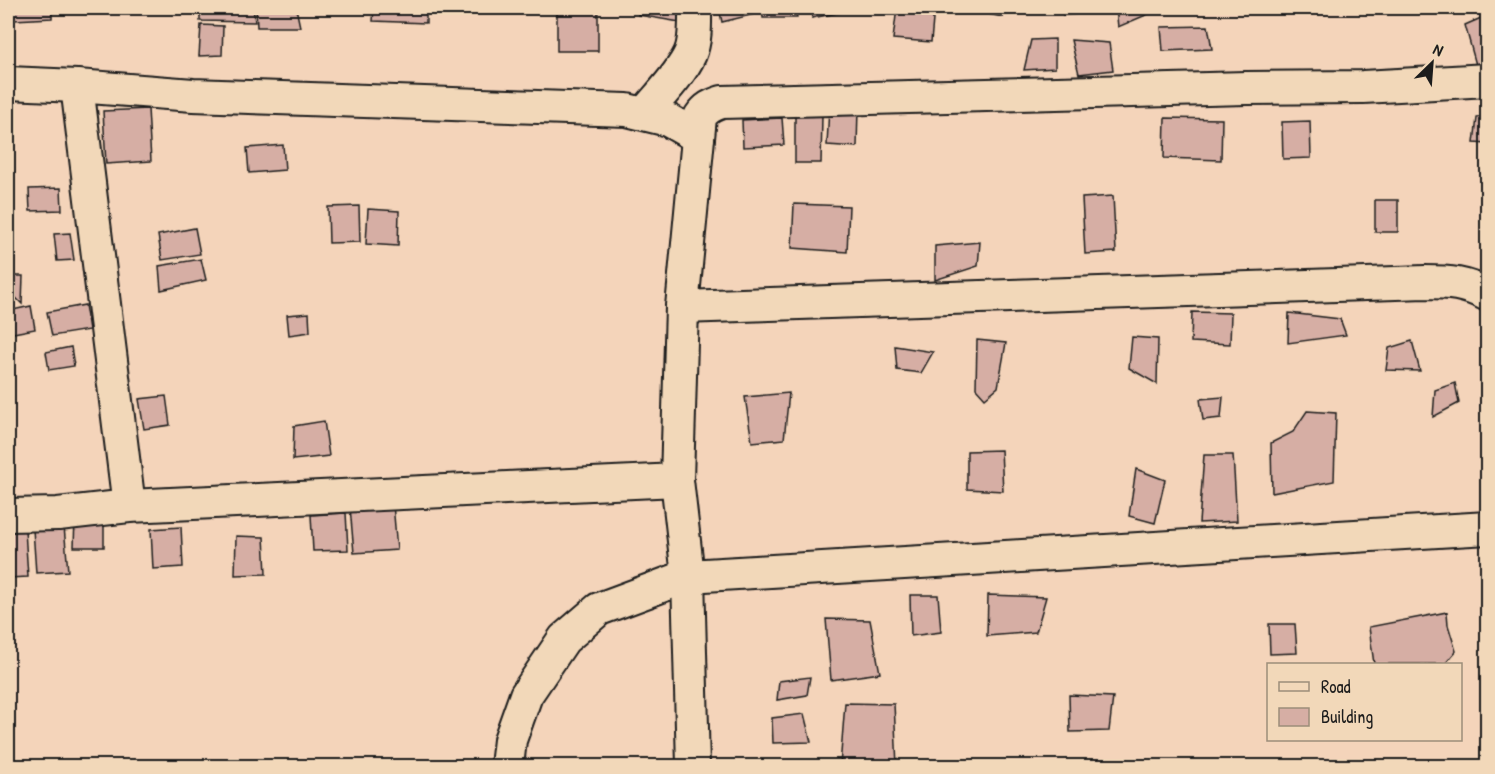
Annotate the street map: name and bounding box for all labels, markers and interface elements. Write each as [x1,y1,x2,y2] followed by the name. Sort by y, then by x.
[1402,33,1462,93] north arrow
[1430,38,1447,61] text: N
[1267,663,1462,741] legend
[1321,674,1351,699] text: Road
[1321,704,1373,729] text: Building

